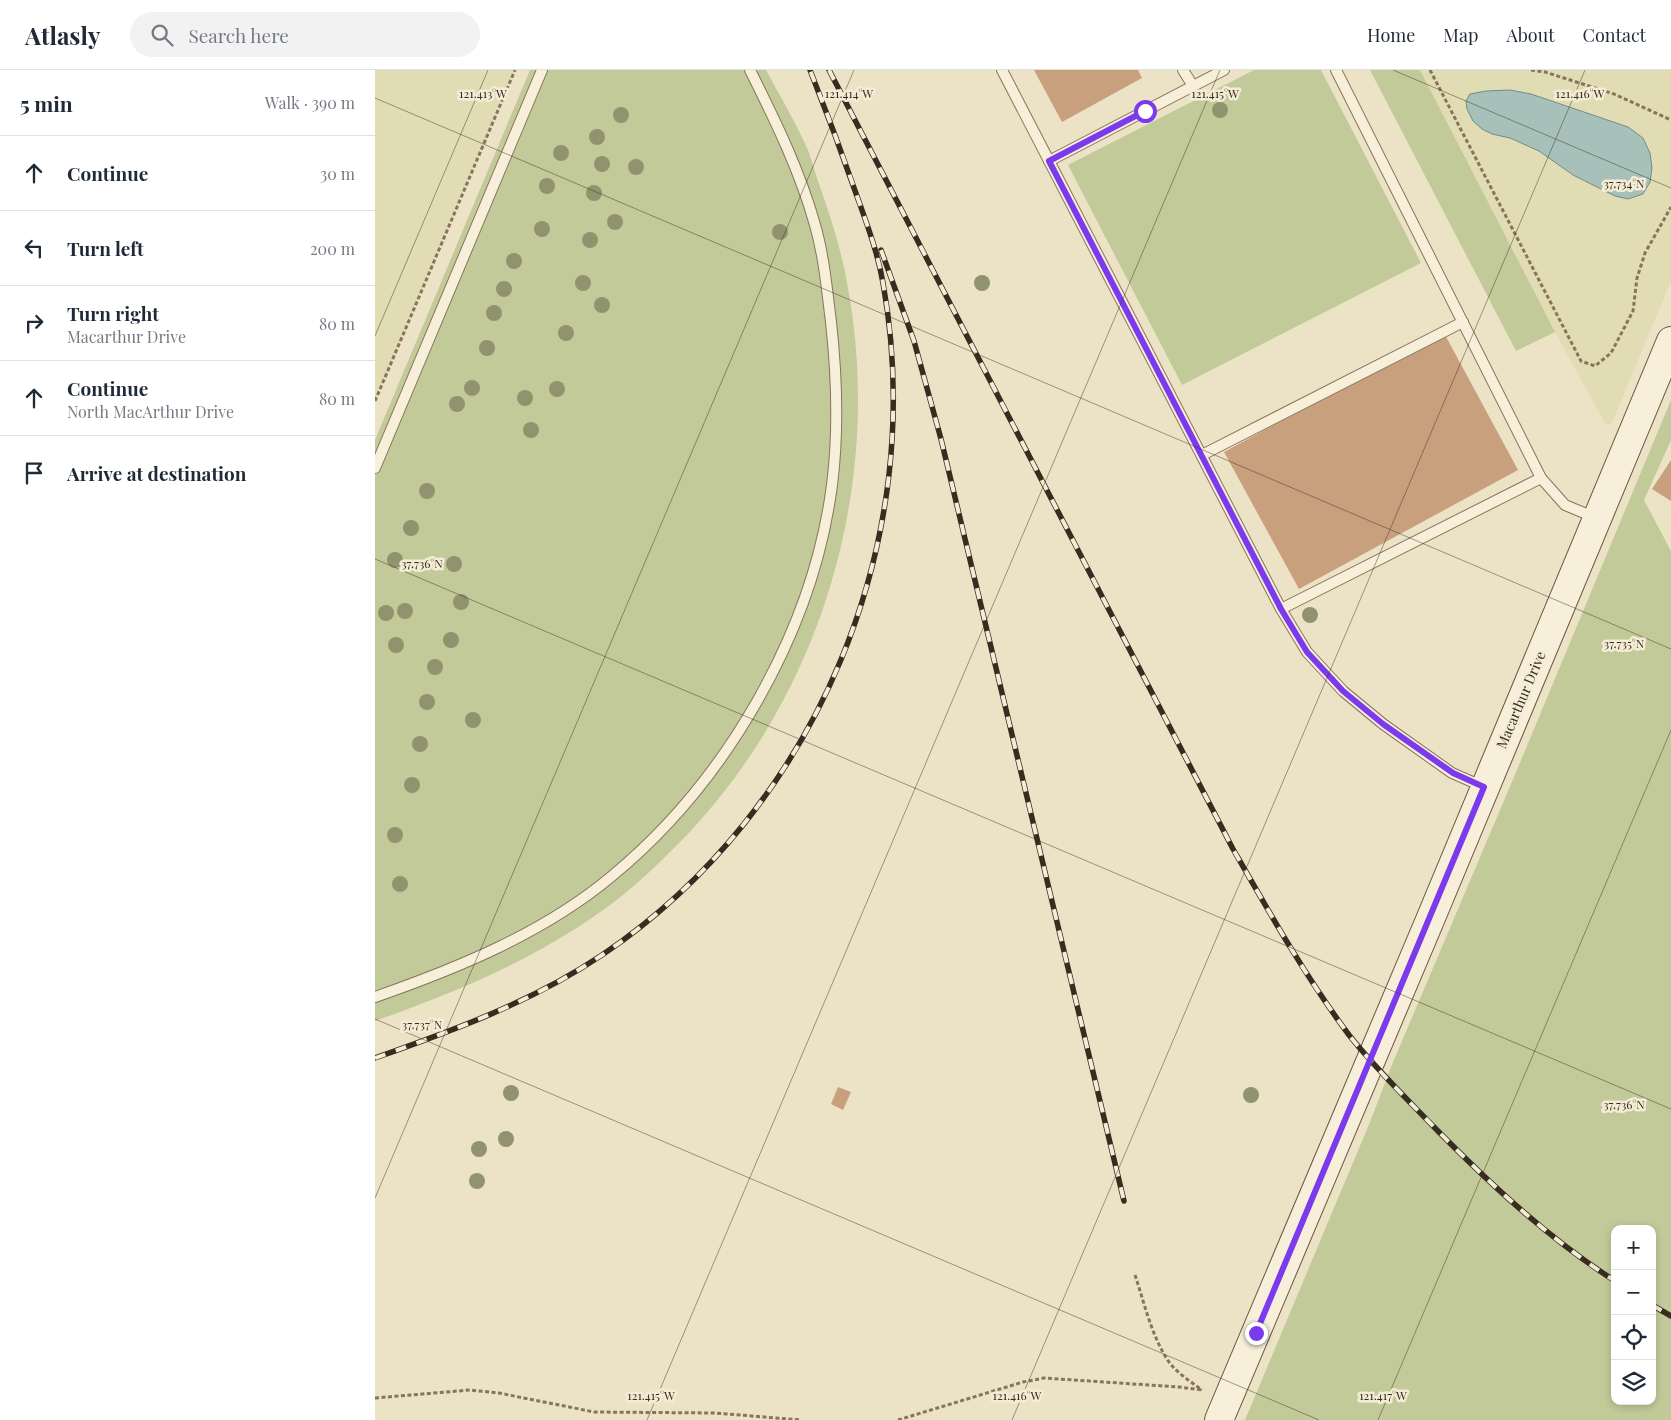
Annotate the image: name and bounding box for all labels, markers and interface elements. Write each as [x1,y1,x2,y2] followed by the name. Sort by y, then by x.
[130,12,480,57] search box
[25,19,100,51] text: Atlasly
[148,21,176,49] icon: search
[188,22,289,48] text: Search here
[1367,23,1415,47] text: Home
[1443,23,1478,47] text: Map
[1506,23,1555,47] text: About
[1583,23,1646,47] text: Contact
[459,85,507,101] text: 121.413°W
[825,85,873,101] text: 121.414°W
[1191,85,1239,101] text: 121.415°W
[1556,85,1605,101] text: 121.416°W
[20,89,73,117] text: 5 min
[265,92,355,113] text: Walk · 390 m
[1134,100,1157,123] route start
[20,159,48,187] icon: ahead
[67,160,148,186] text: Continue
[320,163,355,184] text: 30 m
[1603,175,1645,191] text: 37.734°N
[20,234,48,262] icon: left
[67,235,144,261] text: Turn left
[310,238,355,259] text: 200 m
[67,300,159,326] text: Turn right
[20,309,48,337] icon: right
[319,313,355,334] text: 80 m
[67,326,186,347] text: Macarthur Drive
[67,375,148,401] text: Continue
[20,384,48,412] icon: ahead
[319,388,355,409] text: 80 m
[67,401,234,422] text: North MacArthur Drive
[20,459,48,487] icon: arrive
[67,460,247,486] text: Arrive at destination
[401,555,443,571] text: 37.736°N
[1604,635,1645,651] text: 37.735°N
[1491,648,1550,751] street label: Macarthur Drive
[402,1016,443,1032] text: 37.737°N
[1603,1096,1645,1112] text: 37.736°N
[1611,1225,1656,1405] map controls
[1611,1225,1656,1270] button: +
[1611,1270,1656,1315] button: −
[1611,1315,1656,1360] button: locate
[1245,1322,1268,1345] route end
[1611,1360,1656,1405] button: layers
[627,1387,675,1403] text: 121.415°W
[993,1387,1042,1403] text: 121.416°W
[1359,1387,1407,1403] text: 121.417°W

